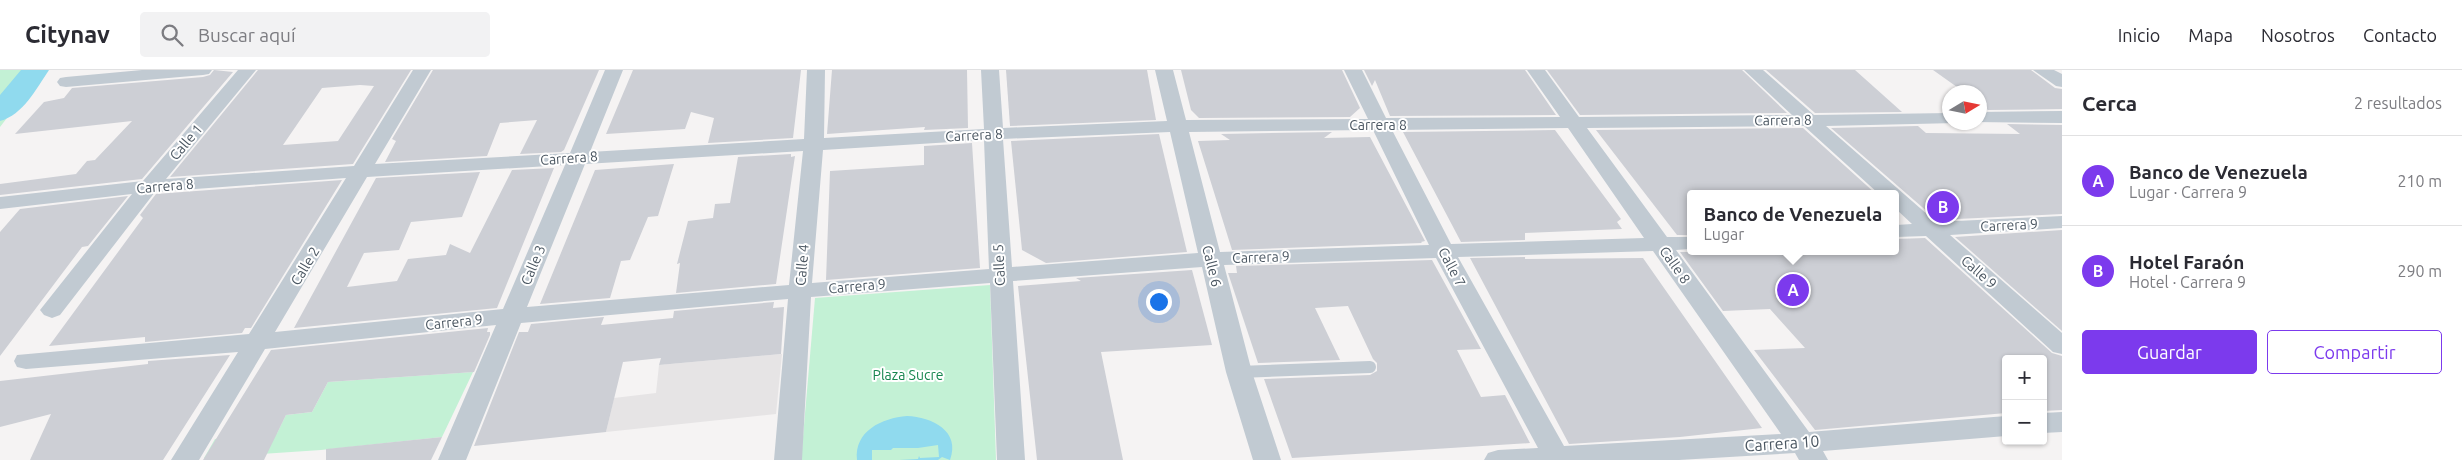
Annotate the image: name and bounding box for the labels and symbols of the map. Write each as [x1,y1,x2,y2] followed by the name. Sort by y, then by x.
[1942,85,1987,130] north arrow
[1754,111,1812,129] street label: Carrera 8
[1349,117,1407,133] street label: Carrera 8
[166,121,206,163] street label: Calle 1
[945,125,1003,144] street label: Carrera 8
[540,148,598,168] street label: Carrera 8
[136,176,195,196] street label: Carrera 8
[1927,188,1959,226] pin: B
[1980,216,2038,234] street label: Carrera 9
[517,243,549,287] street label: Calle 3
[792,243,812,287] street label: Calle 4
[1656,243,1694,287] street label: Calle 8
[287,244,323,288] street label: Calle 2
[990,244,1008,286] street label: Calle 5
[1199,244,1225,288] street label: Calle 6
[1435,245,1469,289] street label: Calle 7
[1232,248,1290,266] street label: Carrera 9
[1958,252,2000,292] street label: Calle 9
[1777,271,1809,309] pin: A
[828,276,886,296] street label: Carrera 9
[1146,289,1172,315] your location
[424,311,484,333] street label: Carrera 9
[873,367,943,383] park label: Plaza Sucre
[1744,431,1820,455] street label: Carrera 10

